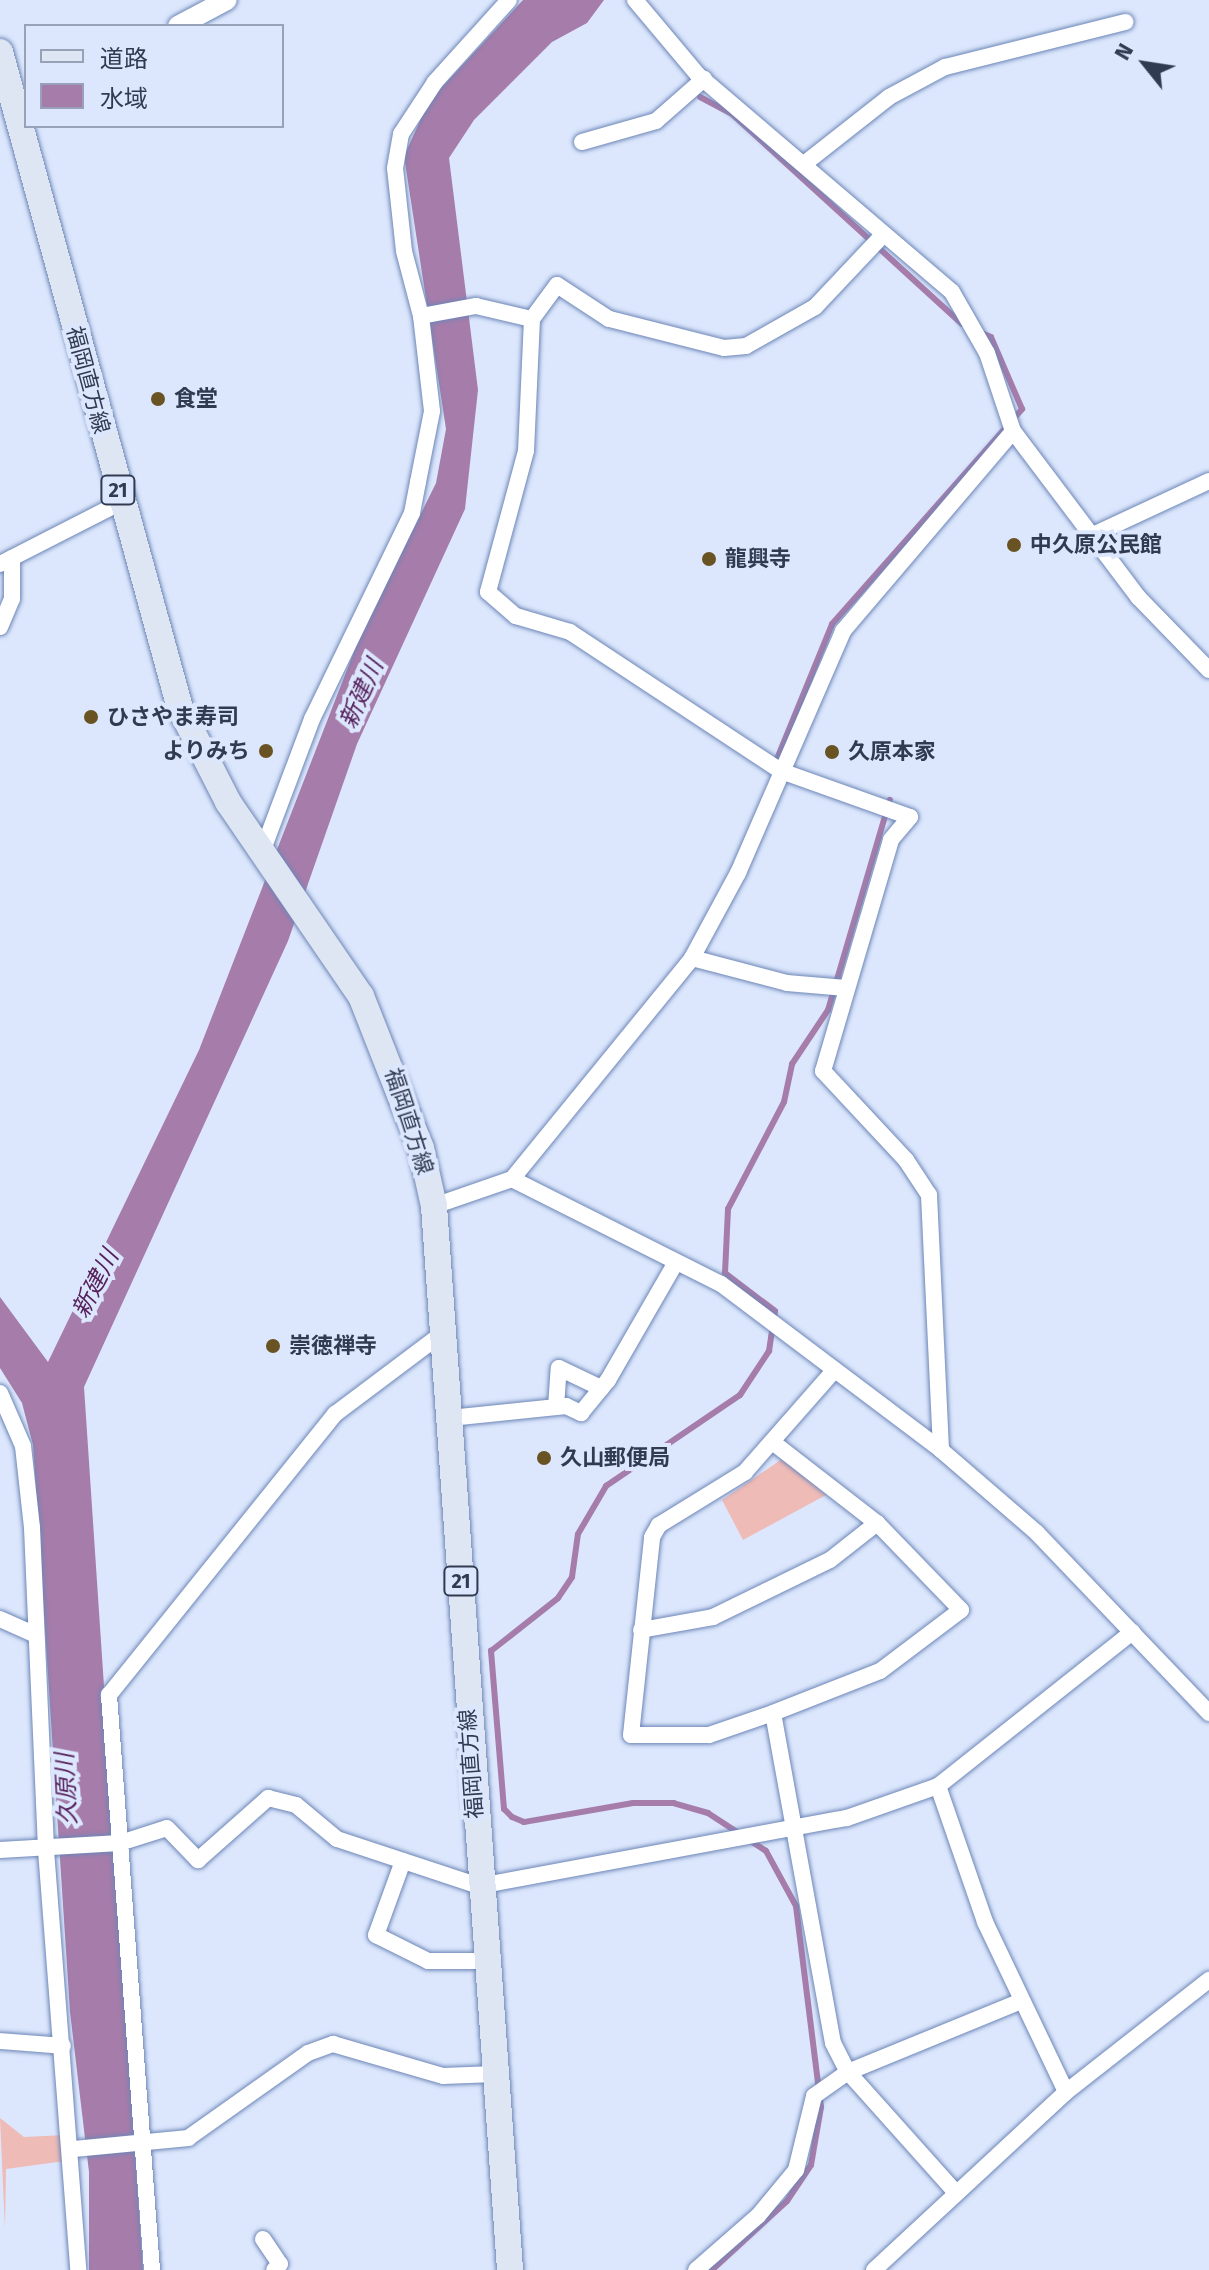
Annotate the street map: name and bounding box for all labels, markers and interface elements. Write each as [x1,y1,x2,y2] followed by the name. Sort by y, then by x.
[24,24,284,128] legend
[1105,24,1185,104] north arrow
[1108,39,1139,65] text: N
[100,45,148,73] text: 道路
[100,85,148,113] text: 水域
[61,323,115,437] street label: 福岡直方線
[174,386,218,412] place label: 食堂
[149,390,167,408] marker: 食堂
[100,474,136,506] road number: 21
[1030,532,1162,558] place label: 中久原公民館
[1005,536,1023,554] marker: 中久原公民館
[725,546,791,572] place label: 龍興寺
[700,550,718,568] marker: 龍興寺
[334,655,390,733] water label: 新建川
[107,704,239,730] place label: ひさやま寿司
[82,708,100,726] marker: ひさやま寿司
[162,738,250,764] place label: よりみち
[848,739,936,765] place label: 久原本家
[257,742,275,760] marker: よりみち
[823,743,841,761] marker: 久原本家
[379,1065,439,1177] street label: 福岡直方線
[67,1245,125,1323] water label: 新建川
[289,1333,377,1359] place label: 崇徳禅寺
[264,1337,282,1355] marker: 崇徳禅寺
[560,1445,670,1471] place label: 久山郵便局
[535,1449,553,1467] marker: 久山郵便局
[443,1565,479,1597] road number: 21
[454,1708,488,1820] street label: 福岡直方線
[51,1752,83,1826] water label: 久原川

